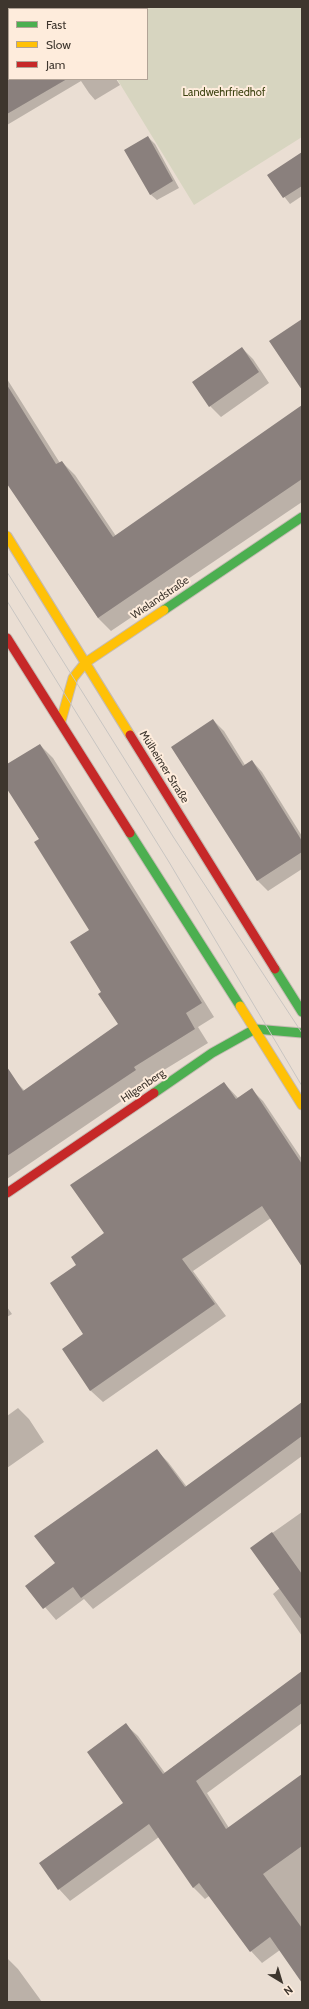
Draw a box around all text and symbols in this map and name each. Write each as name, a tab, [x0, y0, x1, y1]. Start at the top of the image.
legend	[8, 8, 148, 80]
text: Fast	[46, 17, 66, 32]
text: Slow	[46, 37, 71, 52]
text: Jam	[46, 57, 65, 72]
park label: Landwehrfriedhof	[183, 86, 265, 100]
street label: Wielandstraße	[128, 574, 192, 622]
street label: Mülheimer Straße	[136, 728, 192, 806]
street label: Hilgenberg	[118, 1066, 168, 1106]
north arrow	[261, 1961, 301, 2001]
text: N	[281, 1983, 296, 1998]

